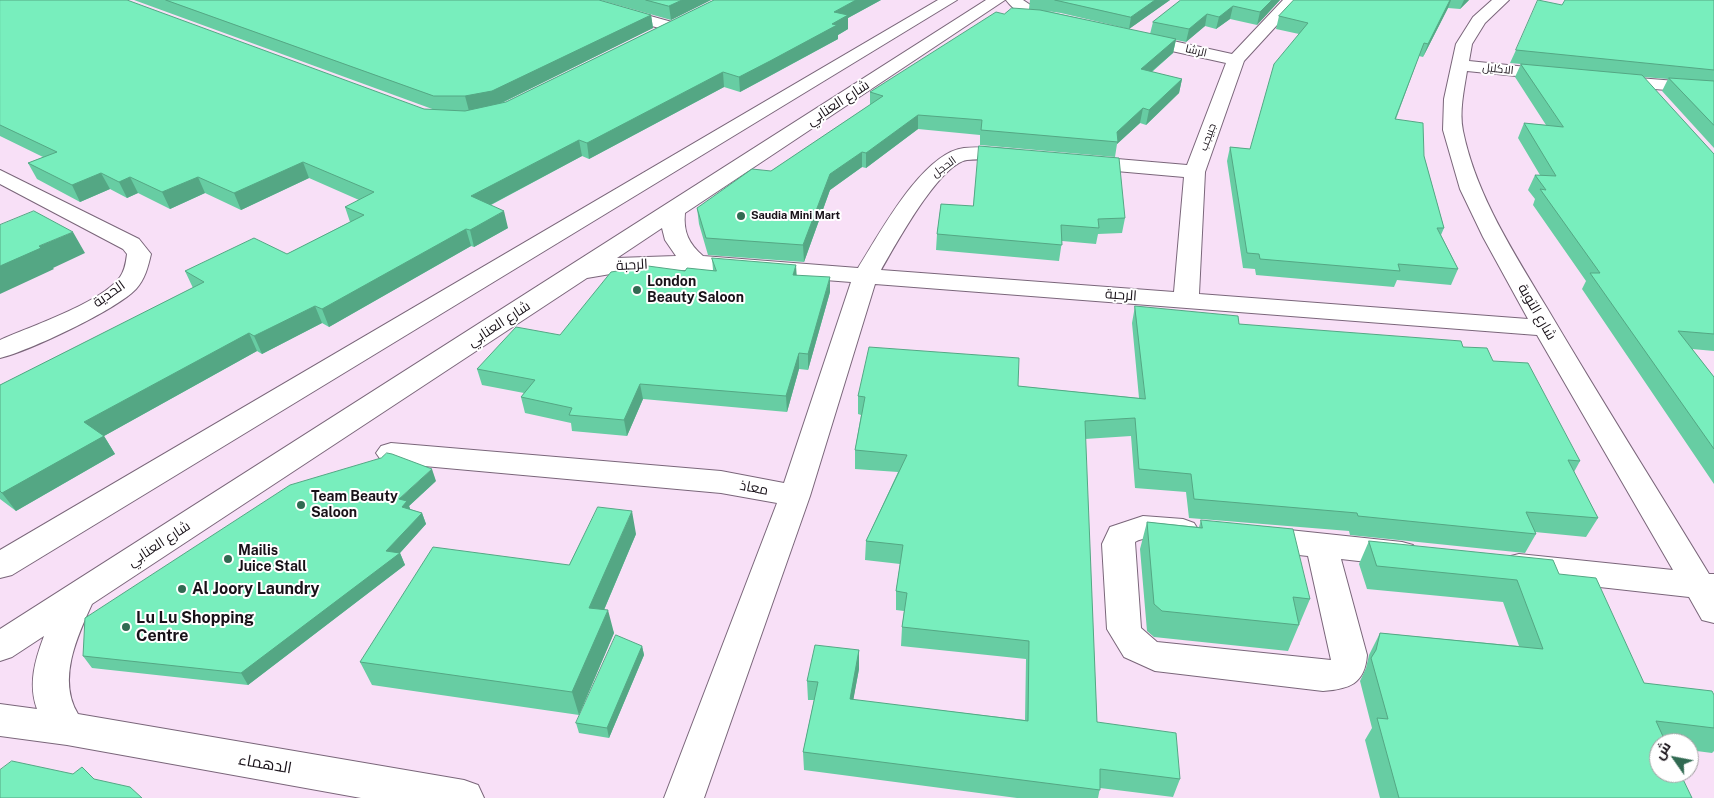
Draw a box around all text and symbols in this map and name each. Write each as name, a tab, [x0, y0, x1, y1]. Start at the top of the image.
street label: الرشا	[1184, 42, 1208, 60]
street label: الاكليل	[1482, 61, 1514, 77]
street label: شارع العنابي	[803, 77, 873, 129]
street label: جبيجب	[1197, 121, 1219, 153]
street label: الحجل	[929, 154, 959, 180]
place label: Saudia Mini Mart	[751, 209, 840, 223]
marker: Saudia Mini Mart	[735, 210, 747, 222]
street label: الرحبة	[616, 256, 648, 274]
place label: London Beauty Saloon	[647, 274, 744, 306]
street label: الحدية	[90, 277, 128, 311]
street label: شارع التوبة	[1514, 281, 1560, 343]
marker: London Beauty Saloon	[631, 284, 643, 296]
street label: الرحبة	[1105, 286, 1137, 304]
street label: شارع العنابي	[464, 298, 534, 350]
street label: معاذ	[738, 477, 770, 499]
place label: Team Beauty Saloon	[311, 489, 398, 522]
marker: Team Beauty Saloon	[295, 499, 307, 511]
street label: شارع العنابي	[124, 518, 194, 570]
place label: Mailis Juice Stall	[238, 543, 307, 576]
marker: Mailis Juice Stall	[222, 553, 234, 565]
place label: Al Joory Laundry	[192, 579, 320, 599]
marker: Al Joory Laundry	[176, 583, 188, 595]
place label: Lu Lu Shopping Centre	[136, 608, 254, 646]
marker: Lu Lu Shopping Centre	[120, 621, 132, 633]
north arrow	[1649, 733, 1699, 783]
text: ش	[1651, 738, 1674, 762]
street label: الدهماء	[237, 750, 293, 778]

